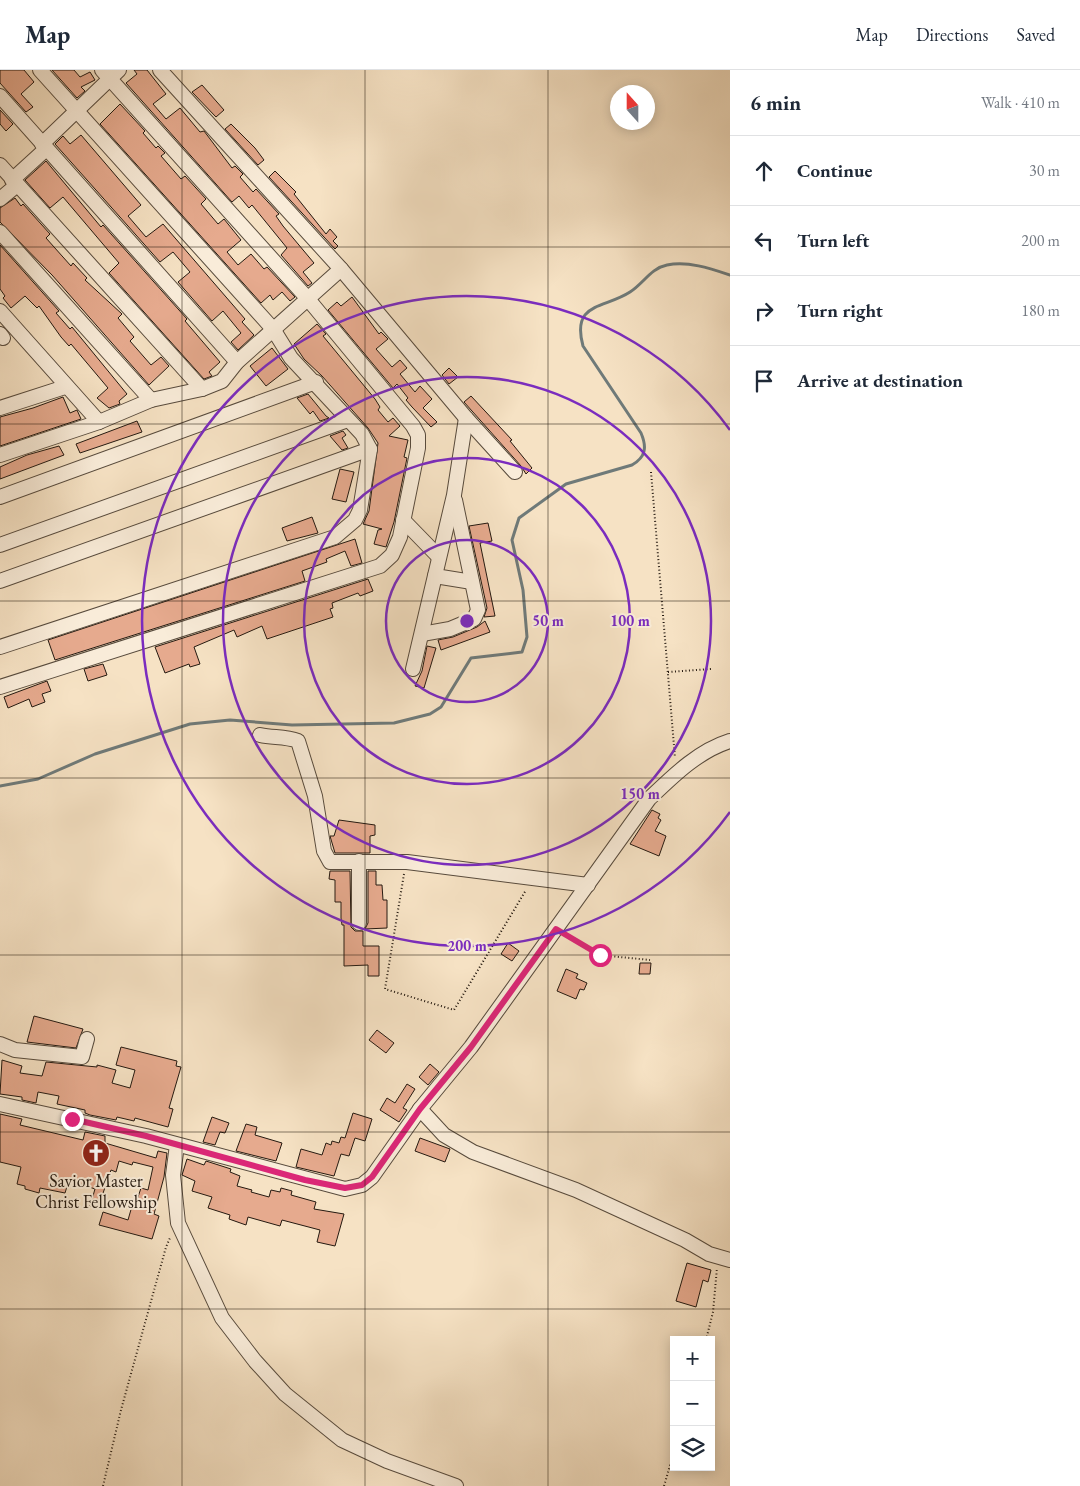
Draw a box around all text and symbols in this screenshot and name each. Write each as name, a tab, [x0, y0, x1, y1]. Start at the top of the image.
text: Map	[25, 19, 70, 50]
text: Map	[856, 23, 888, 46]
text: Directions	[916, 23, 988, 46]
text: Saved	[1016, 23, 1055, 46]
north arrow	[610, 85, 655, 130]
text: 6 min	[750, 89, 801, 116]
text: Walk · 410 m	[981, 92, 1060, 113]
icon: ahead	[750, 157, 778, 185]
text: Continue	[797, 158, 872, 183]
text: 30 m	[1029, 160, 1060, 181]
icon: left	[750, 227, 778, 255]
text: Turn left	[797, 228, 869, 253]
text: 200 m	[1021, 230, 1060, 251]
icon: right	[750, 297, 778, 325]
text: Turn right	[797, 298, 883, 323]
text: 180 m	[1021, 300, 1060, 321]
icon: arrive	[750, 367, 778, 395]
text: Arrive at destination	[797, 368, 963, 393]
text: 50 m	[532, 611, 564, 630]
text: 100 m	[610, 611, 650, 630]
centre of rings	[458, 612, 476, 630]
text: 150 m	[620, 784, 660, 803]
text: 200 m	[447, 936, 487, 955]
route start	[589, 944, 612, 967]
route end	[61, 1108, 84, 1131]
church icon: Savior Master Christ Fellowship	[81, 1138, 111, 1168]
place label: Savior Master Christ Fellowship	[35, 1169, 157, 1213]
map controls	[670, 1336, 715, 1471]
button: +	[670, 1336, 715, 1381]
button: −	[670, 1381, 715, 1426]
button: layers	[670, 1426, 715, 1471]

